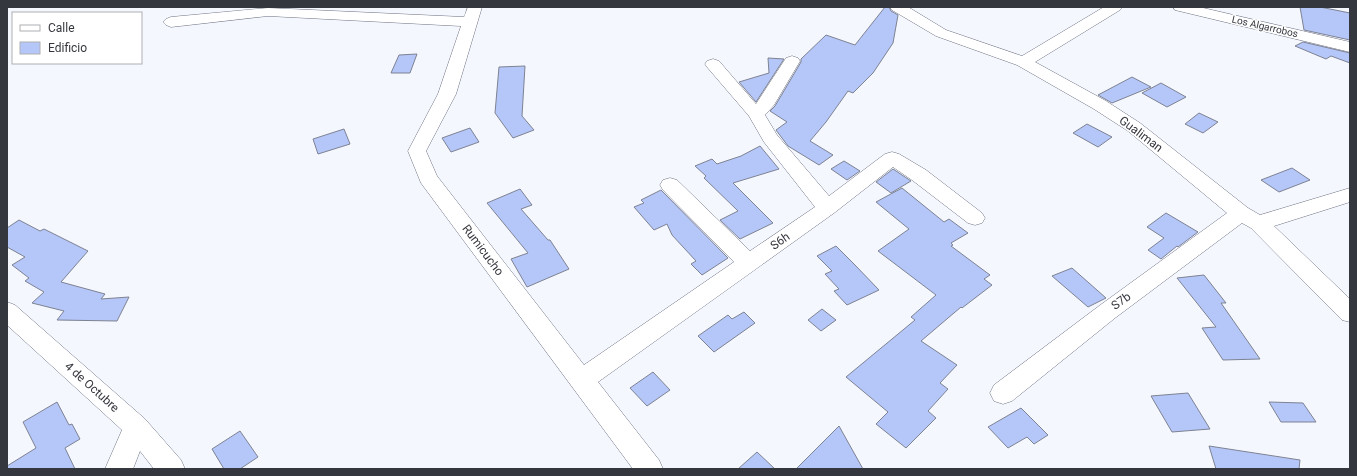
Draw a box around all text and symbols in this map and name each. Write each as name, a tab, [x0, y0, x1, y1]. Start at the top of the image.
legend	[12, 12, 142, 64]
street label: Los Algarrobos	[1231, 14, 1299, 39]
text: Calle	[48, 21, 75, 35]
text: Edificio	[48, 41, 87, 55]
street label: Gualiman	[1116, 113, 1166, 155]
street label: Rumicucho	[459, 222, 507, 278]
street label: S6h	[768, 229, 792, 253]
street label: S7b	[1109, 289, 1134, 313]
street label: 4 de Octubre	[62, 359, 122, 415]

